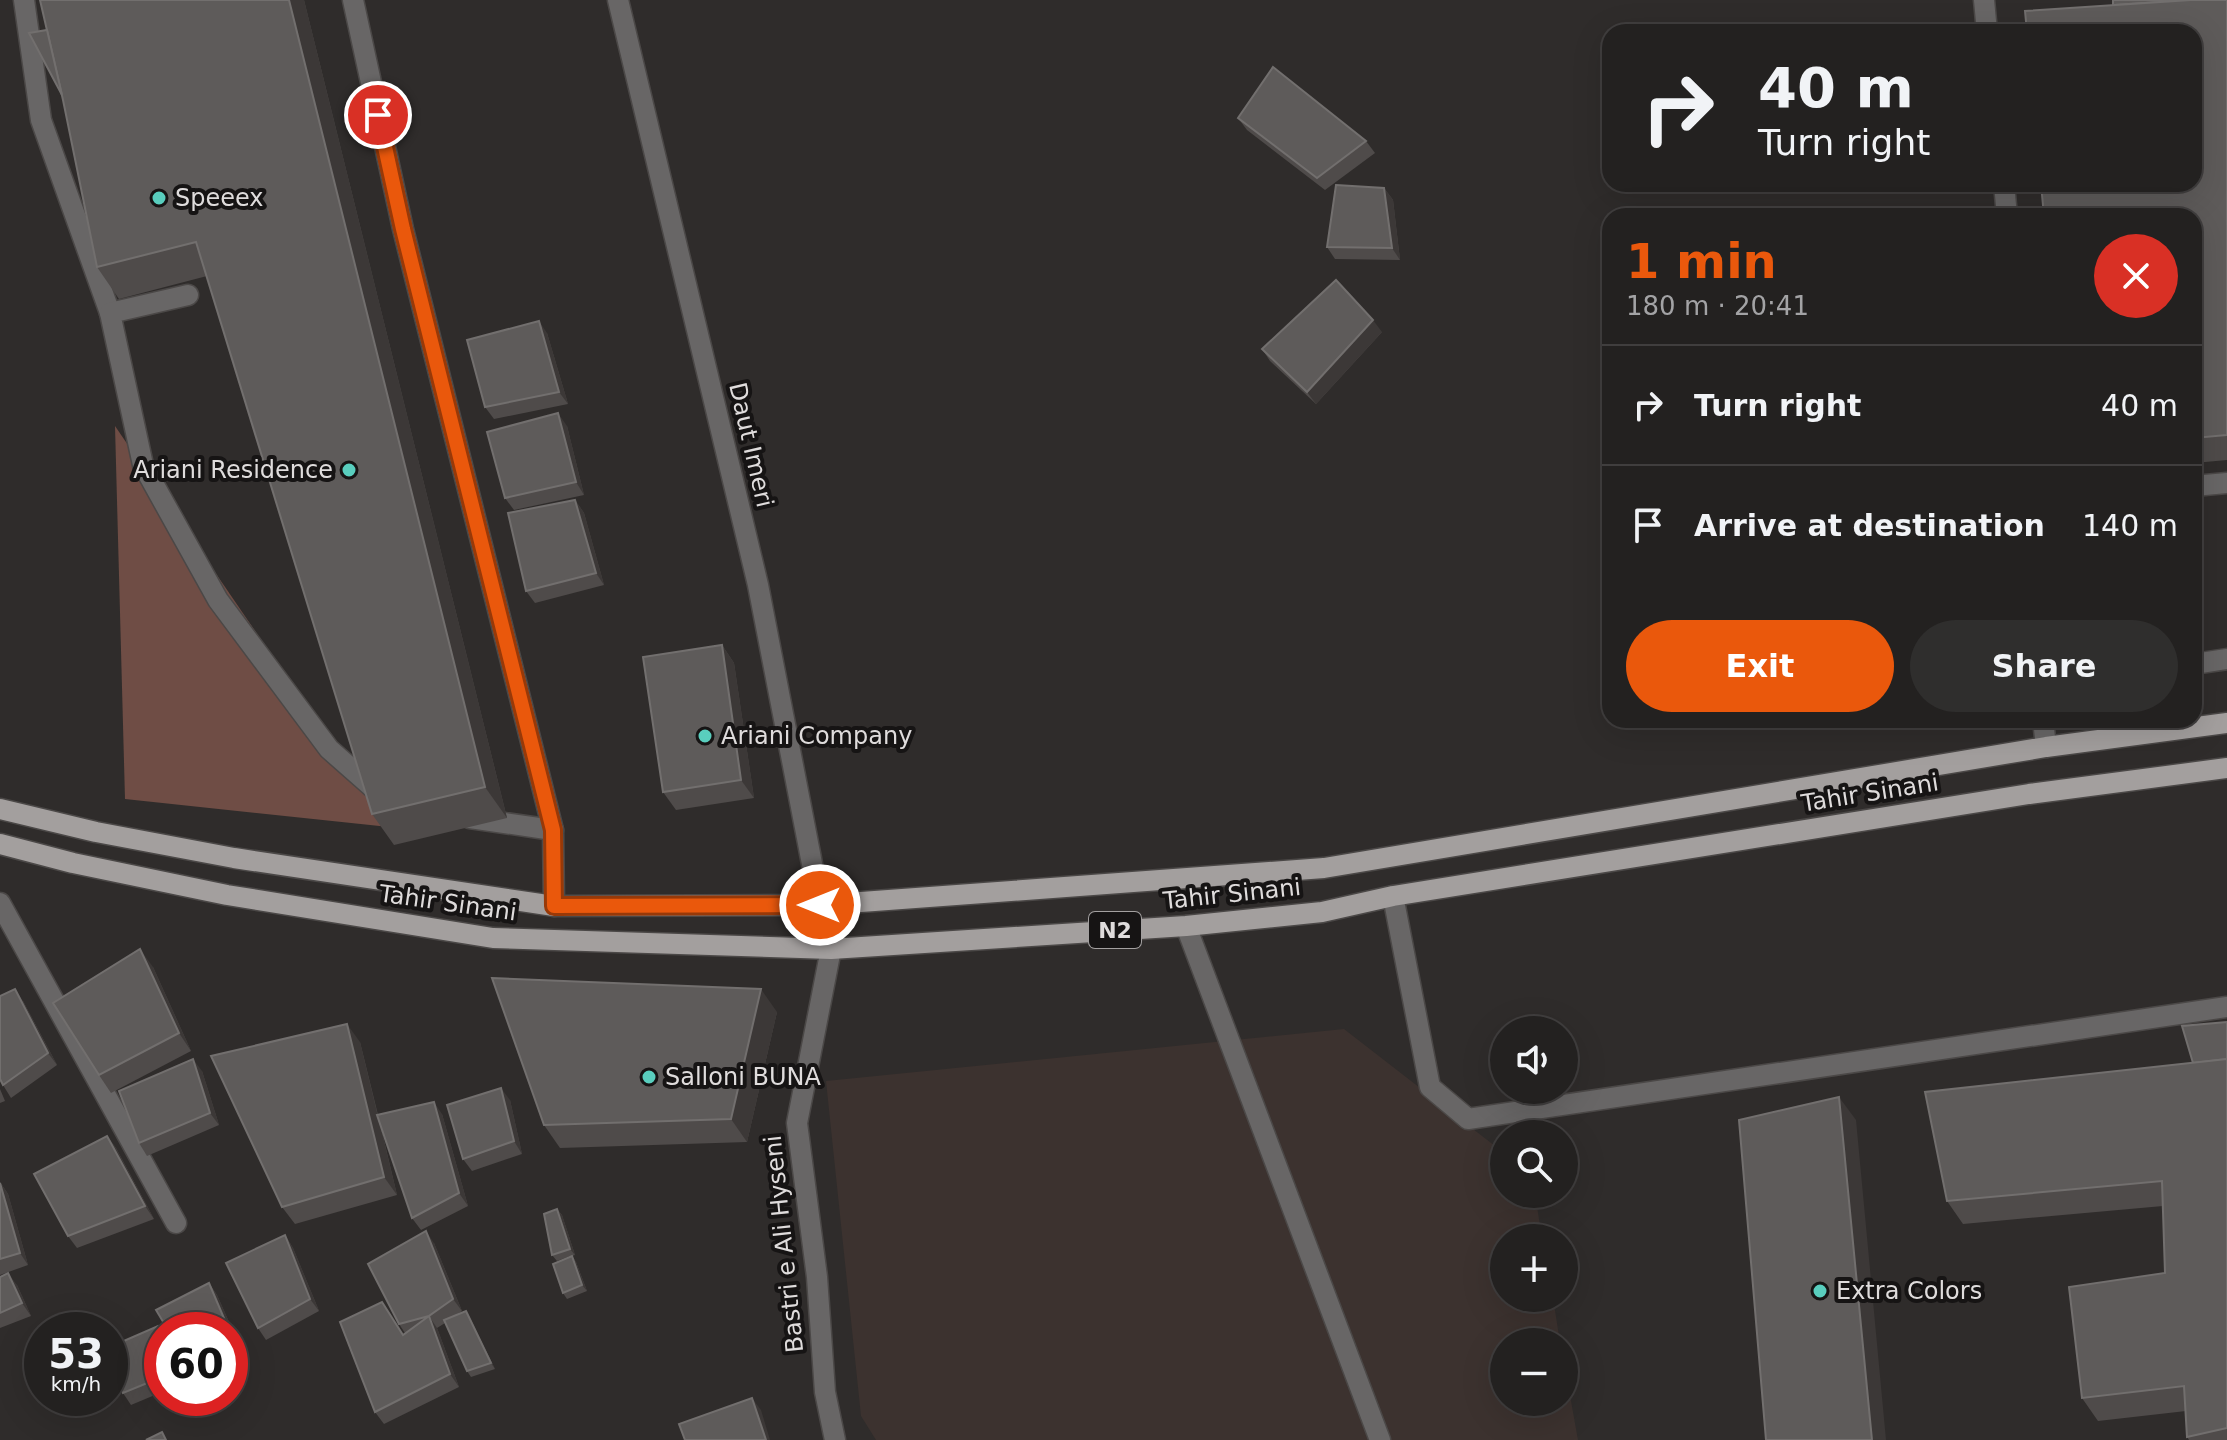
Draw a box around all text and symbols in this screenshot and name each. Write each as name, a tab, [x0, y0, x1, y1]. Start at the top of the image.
text: 40 m	[1758, 55, 1914, 120]
icon: right	[1626, 56, 1730, 160]
pin	[344, 81, 412, 149]
icon: arrive	[356, 93, 400, 137]
text: Turn right	[1758, 122, 1930, 163]
place label: Speeex	[175, 184, 264, 212]
marker: Speeex	[150, 189, 168, 207]
text: 1 min	[1626, 233, 1777, 289]
button: close	[2094, 234, 2178, 318]
text: 180 m · 20:41	[1626, 291, 1809, 321]
street label: Daut Imeri	[723, 380, 779, 510]
icon: right	[1626, 383, 1670, 427]
text: Turn right	[1694, 388, 1861, 423]
text: 40 m	[2101, 388, 2178, 423]
place label: Ariani Residence	[133, 456, 333, 484]
marker: Ariani Residence	[340, 461, 358, 479]
icon: arrive	[1626, 503, 1670, 547]
text: Arrive at destination	[1694, 508, 2045, 543]
text: 140 m	[2082, 508, 2178, 543]
button: Exit	[1626, 620, 1894, 712]
button: Share	[1910, 620, 2178, 712]
place label: Ariani Company	[721, 722, 912, 750]
marker: Ariani Company	[696, 727, 714, 745]
street label: Tahir Sinani	[1798, 768, 1941, 818]
position arrow	[778, 863, 862, 947]
street label: Tahir Sinani	[1161, 873, 1302, 915]
street label: Tahir Sinani	[377, 879, 519, 926]
road number: N2	[1089, 912, 1141, 948]
map controls	[1490, 1016, 1578, 1416]
button: sound	[1490, 1016, 1578, 1104]
place label: Salloni BUNA	[665, 1063, 821, 1091]
marker: Salloni BUNA	[640, 1068, 658, 1086]
button: search	[1490, 1120, 1578, 1208]
street label: Bastri e Ali Hyseni	[759, 1134, 809, 1354]
button: +	[1490, 1224, 1578, 1312]
place label: Extra Colors	[1836, 1277, 1982, 1305]
marker: Extra Colors	[1811, 1282, 1829, 1300]
speed limit sign: 60	[144, 1312, 248, 1416]
button: −	[1490, 1328, 1578, 1416]
text: 53	[48, 1331, 104, 1377]
text: km/h	[51, 1372, 101, 1396]

